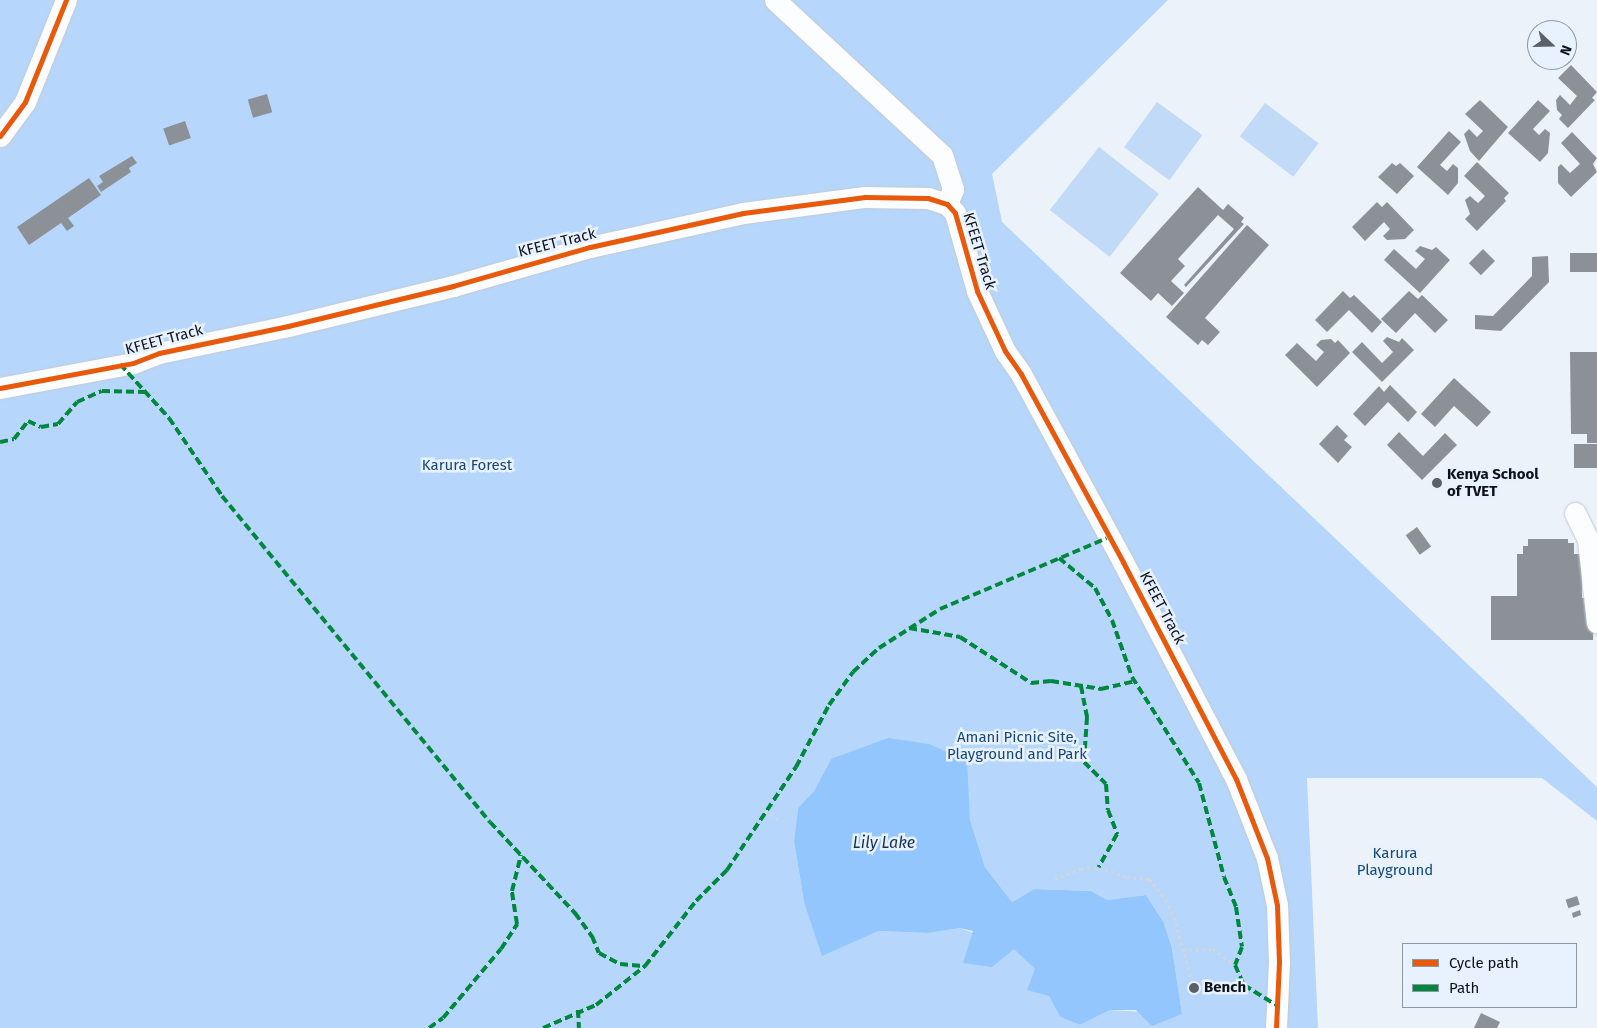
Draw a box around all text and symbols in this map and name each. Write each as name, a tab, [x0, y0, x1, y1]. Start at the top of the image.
north arrow	[1527, 20, 1577, 70]
text: N	[1556, 43, 1575, 58]
street label: KFEET Track	[959, 210, 999, 292]
street label: KFEET Track	[516, 225, 598, 261]
street label: KFEET Track	[123, 321, 205, 359]
park label: Karura Forest	[422, 457, 512, 475]
place label: Kenya School of TVET	[1447, 465, 1539, 500]
marker: Kenya School of TVET	[1431, 477, 1443, 489]
street label: KFEET Track	[1135, 569, 1189, 647]
park label: Amani Picnic Site, Playground and Park	[947, 728, 1087, 763]
water label: Lily Lake	[853, 833, 915, 853]
park label: Karura Playground	[1357, 844, 1433, 879]
legend	[1402, 943, 1577, 1008]
text: Cycle path	[1449, 954, 1519, 972]
place label: Bench	[1204, 979, 1246, 997]
text: Path	[1449, 979, 1479, 997]
marker: Bench	[1188, 982, 1200, 994]

